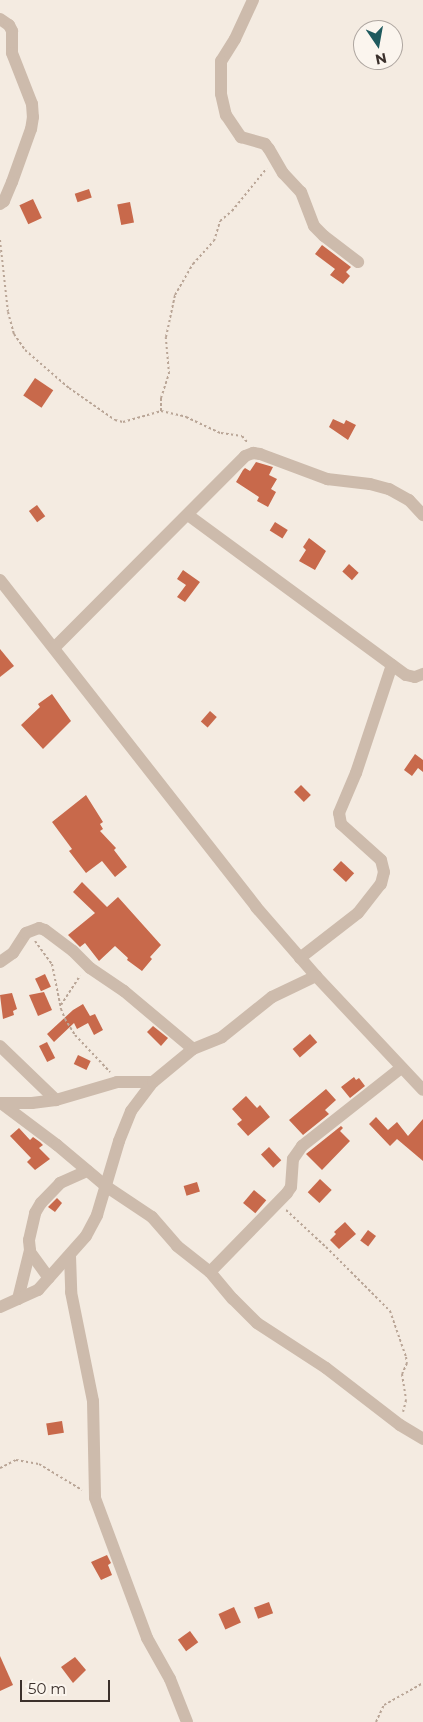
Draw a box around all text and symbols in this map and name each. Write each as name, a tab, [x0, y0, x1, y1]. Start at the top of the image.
north arrow	[353, 20, 403, 70]
text: N	[374, 49, 388, 69]
scale bar	[22, 1670, 112, 1702]
text: 50 m	[28, 1679, 66, 1698]

